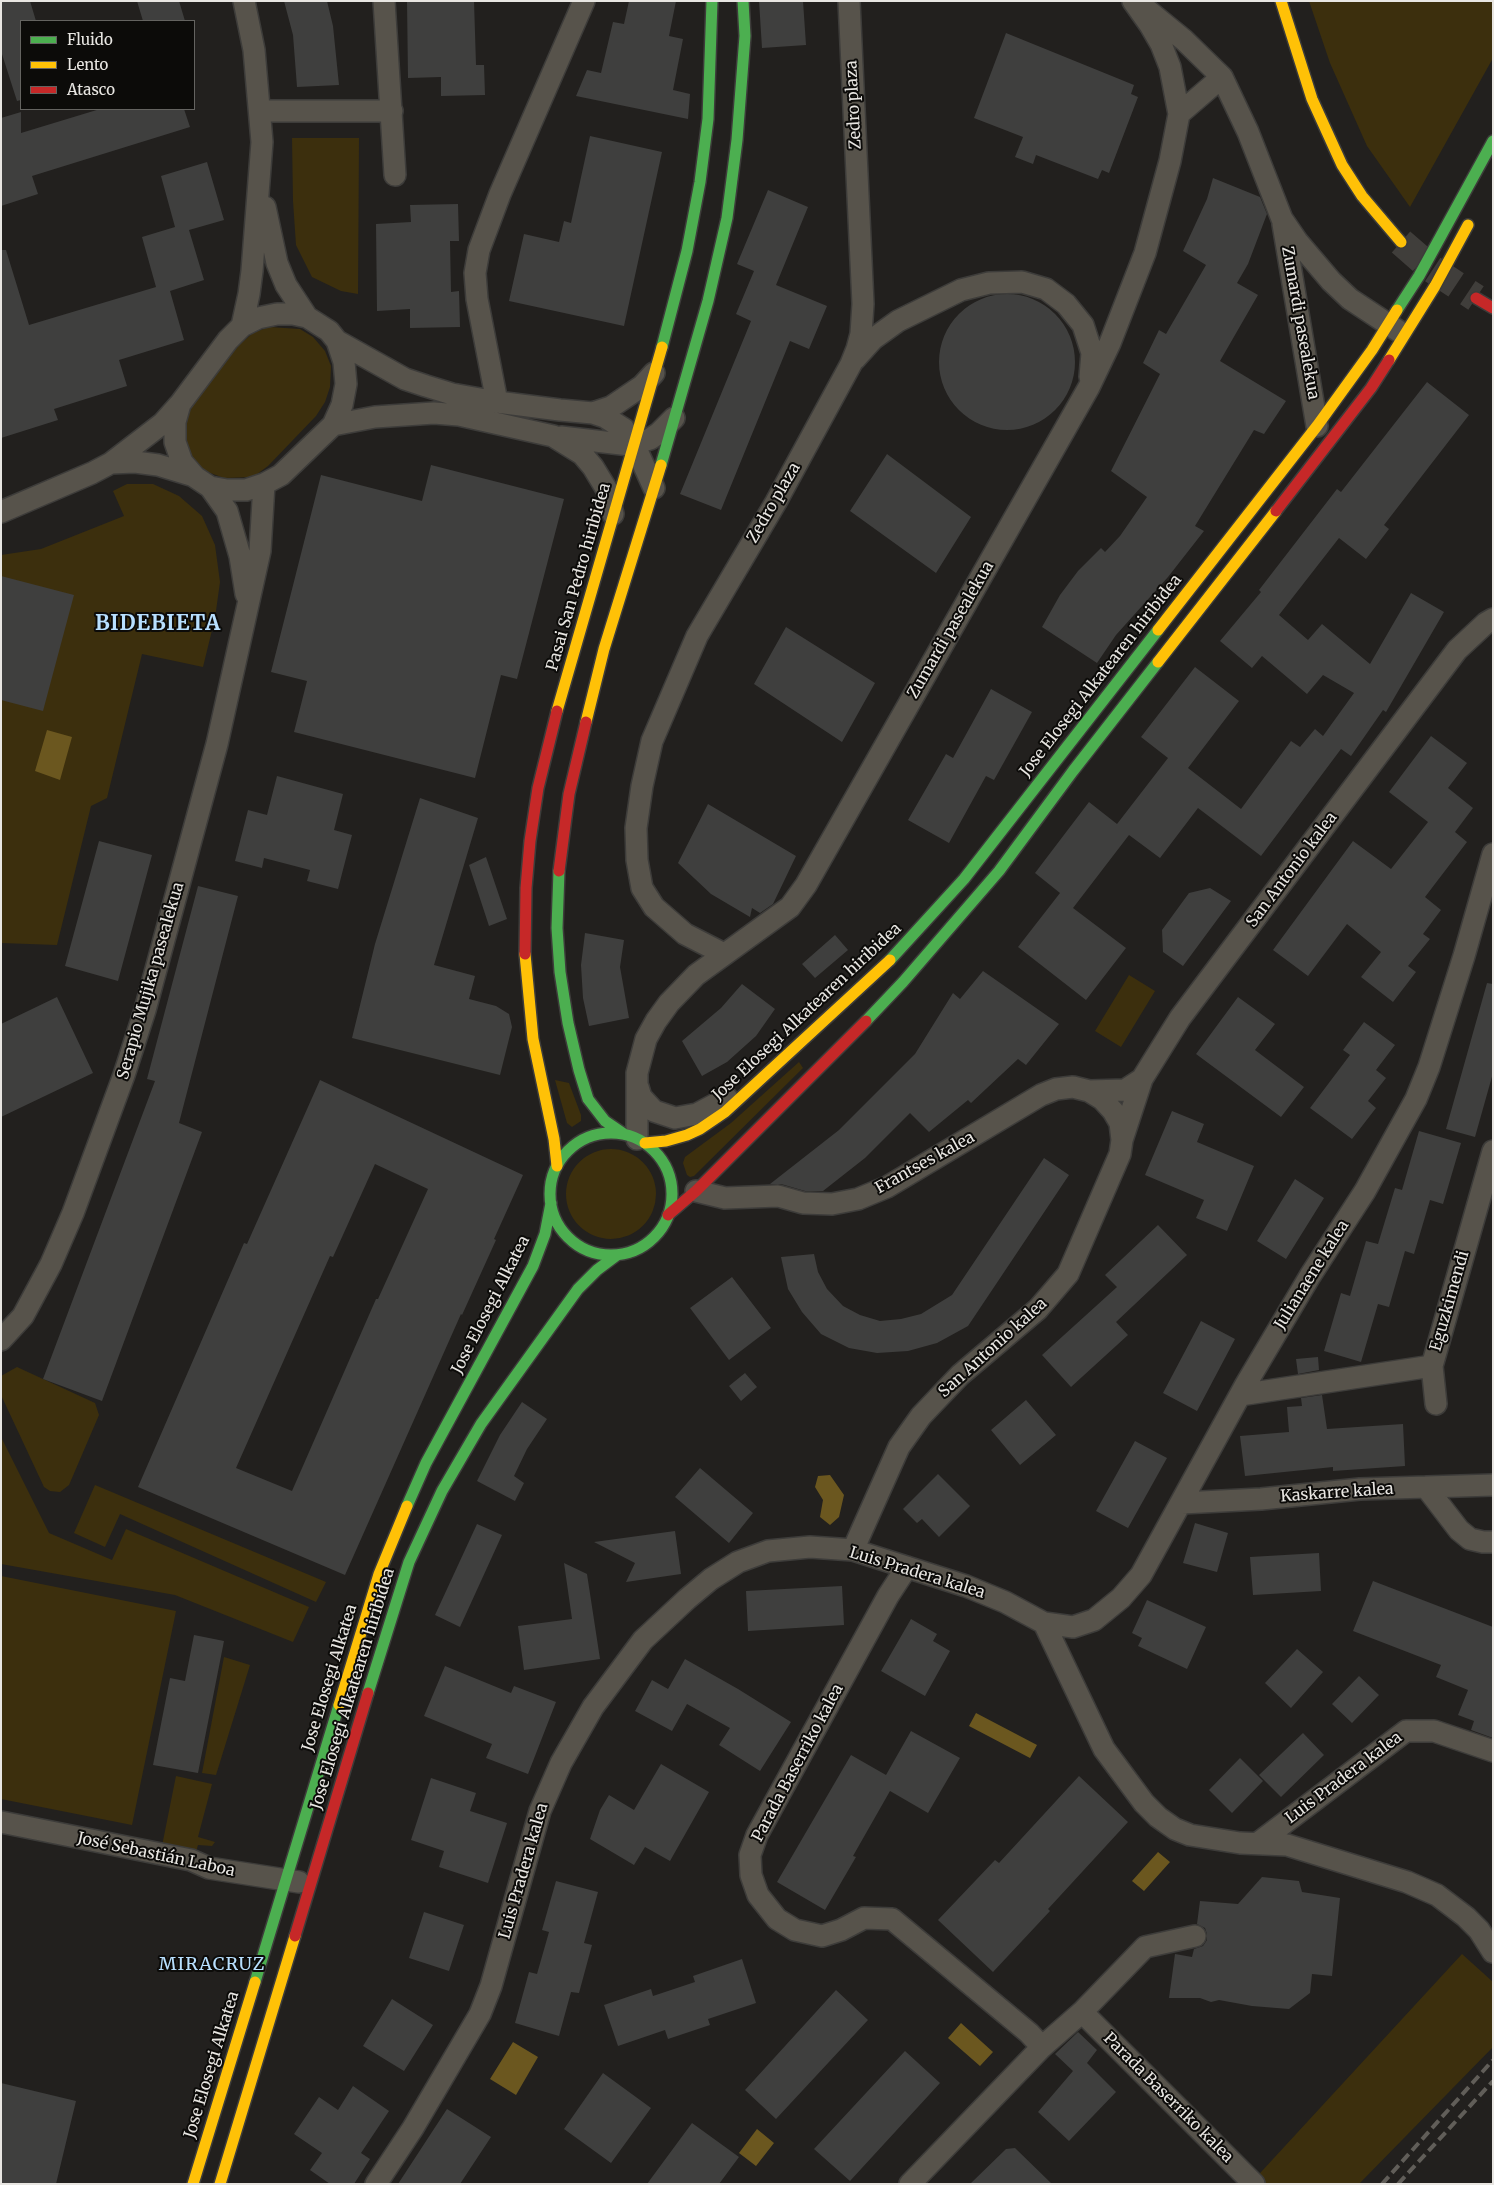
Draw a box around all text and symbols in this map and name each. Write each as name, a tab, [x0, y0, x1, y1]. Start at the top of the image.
legend	[20, 20, 195, 110]
text: Fluido	[67, 30, 113, 49]
text: Lento	[67, 55, 108, 74]
street label: Zedro plaza	[842, 60, 866, 150]
text: Atasco	[67, 80, 115, 99]
street label: Zumardi pasealekua	[1277, 245, 1323, 401]
street label: Zedro plaza	[743, 460, 805, 546]
street label: Pasai San Pedro hiribidea	[543, 481, 615, 673]
street label: Zumardi pasealekua	[904, 558, 998, 702]
street label: Jose Elosegi Alkatearen hiribidea	[1016, 571, 1186, 781]
district label: BIDEBIETA	[94, 611, 222, 637]
street label: San Antonio kalea	[1242, 809, 1342, 931]
street label: Serapio Mujika pasealekua	[114, 880, 188, 1082]
street label: Jose Elosegi Alkatearen hiribidea	[709, 919, 905, 1105]
street label: Frantses kalea	[872, 1128, 978, 1198]
street label: Julianaene kalea	[1271, 1217, 1353, 1333]
street label: Jose Elosegi Alkatea	[448, 1233, 534, 1377]
street label: Eguzkimendi	[1427, 1249, 1473, 1353]
street label: San Antonio kalea	[935, 1294, 1051, 1402]
street label: Kaskarre kalea	[1280, 1479, 1394, 1507]
street label: Luis Pradera kalea	[847, 1543, 987, 1603]
street label: Jose Elosegi Alkatearen hiribidea	[307, 1566, 399, 1812]
street label: Jose Elosegi Alkatea	[299, 1602, 361, 1754]
street label: Parada Baserriko kalea	[748, 1681, 848, 1845]
street label: Luis Pradera kalea	[1282, 1728, 1406, 1828]
street label: Luis Pradera kalea	[495, 1801, 553, 1941]
street label: José Sebastián Laboa	[75, 1829, 237, 1881]
district label: MIRACRUZ	[158, 1954, 266, 1976]
street label: Jose Elosegi Alkatea	[181, 1989, 243, 2141]
street label: Parada Baserriko kalea	[1099, 2029, 1237, 2167]

